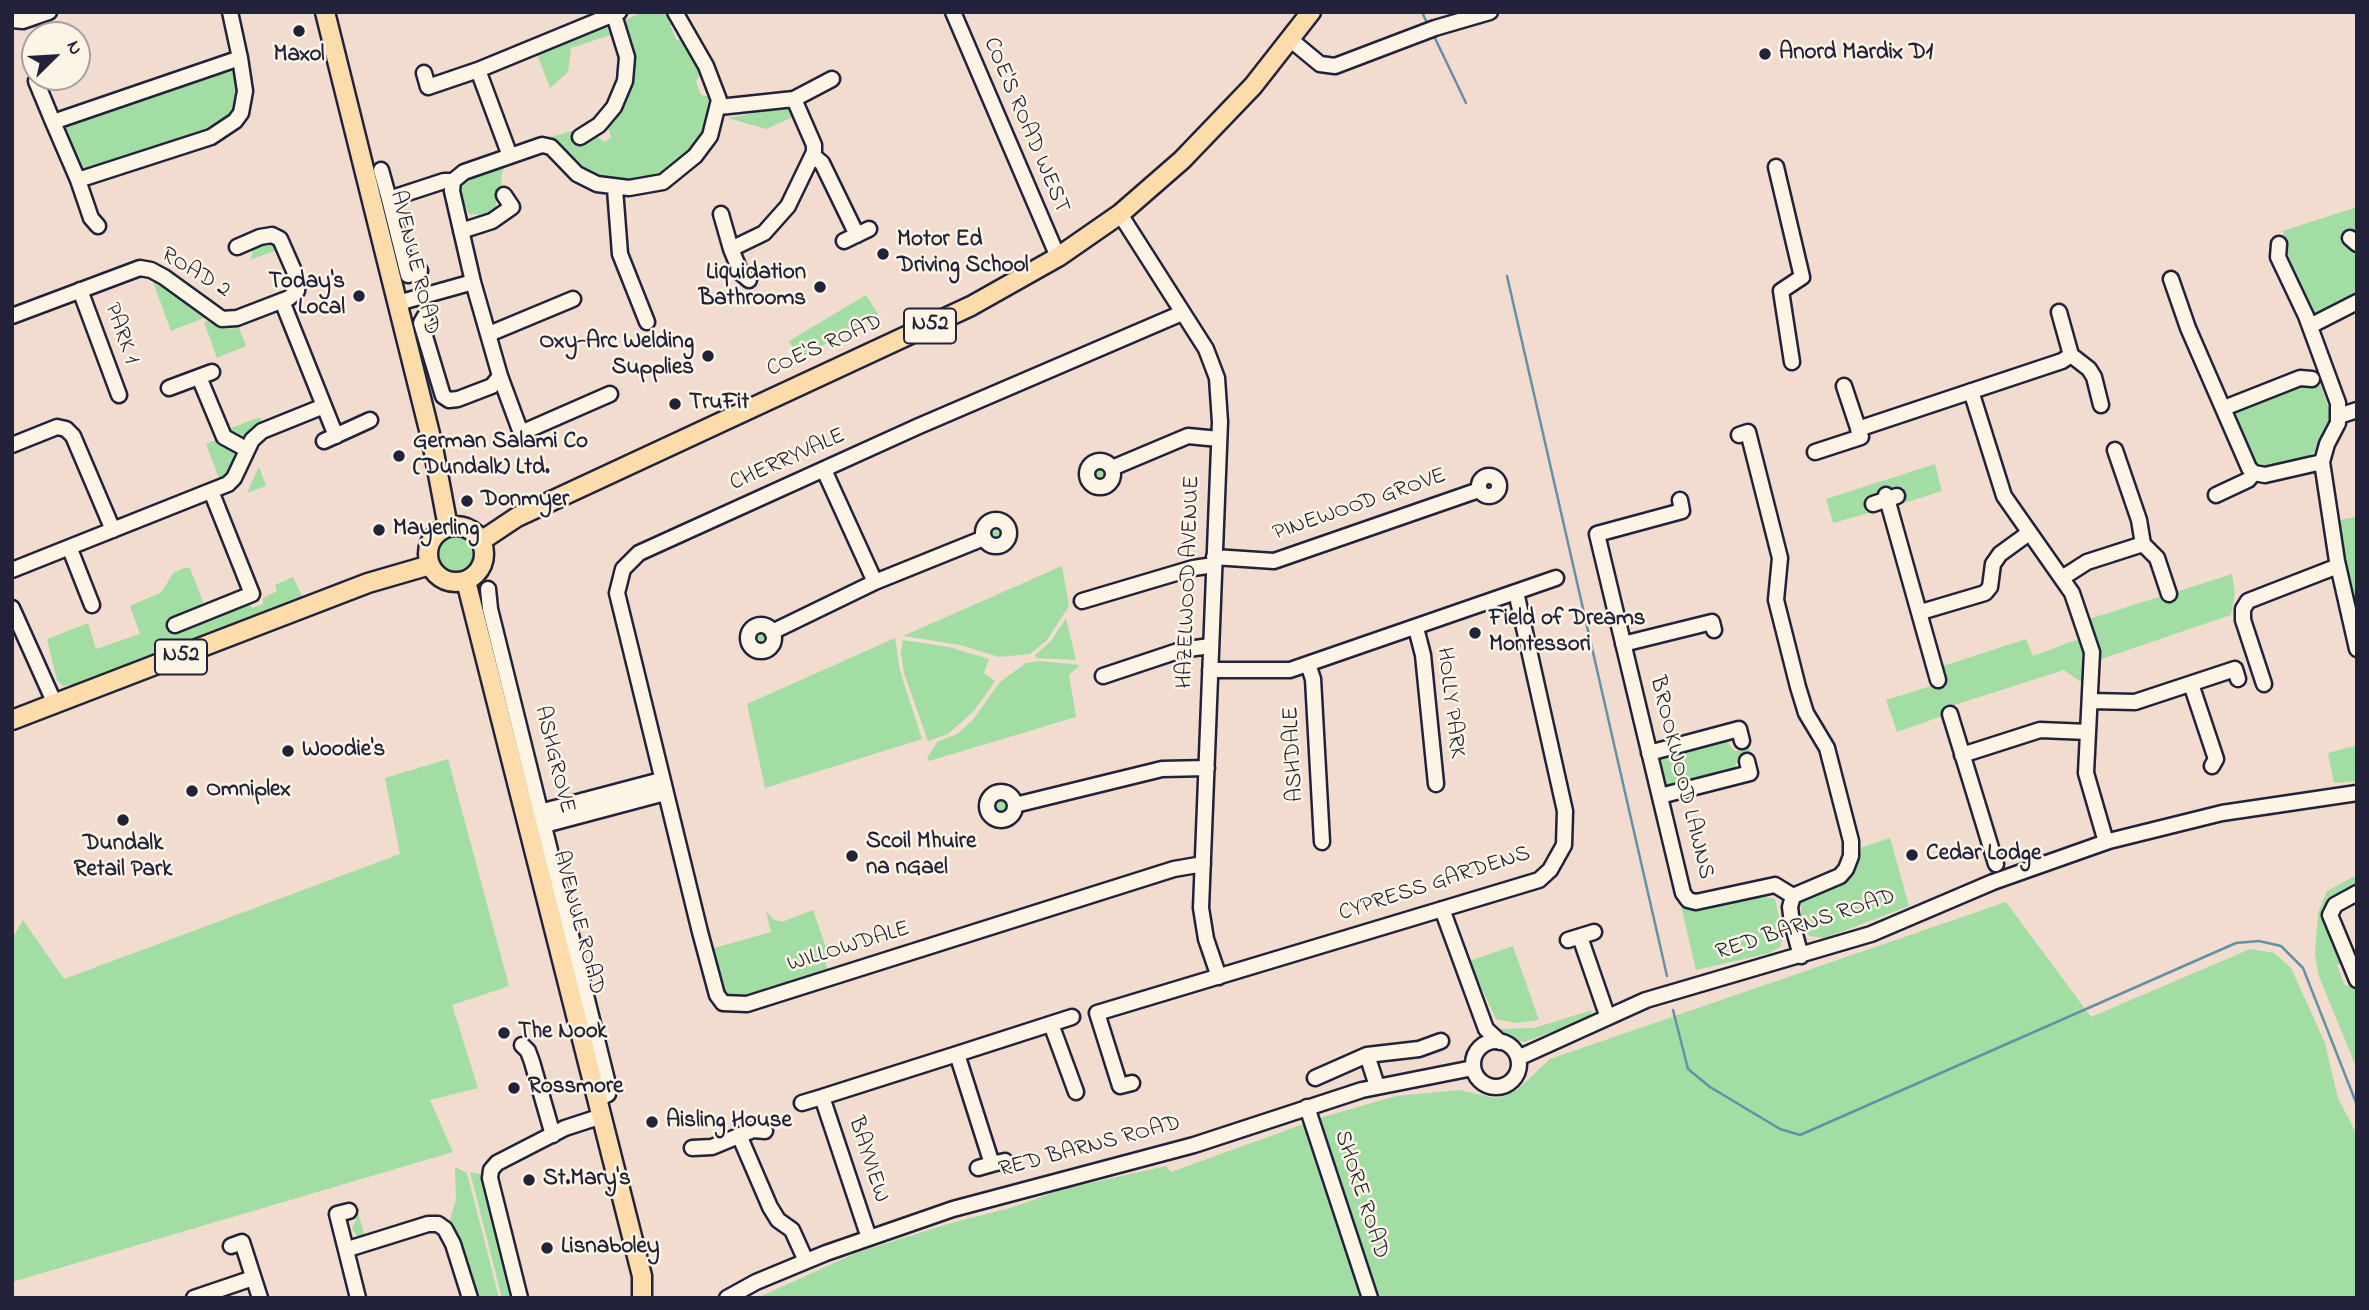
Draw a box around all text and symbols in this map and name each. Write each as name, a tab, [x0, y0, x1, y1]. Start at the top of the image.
north arrow	[21, 21, 91, 91]
marker: Maxol	[291, 23, 307, 39]
street label: COE'S ROAD WEST	[975, 34, 1075, 218]
text: N	[59, 37, 89, 59]
place label: Anord Mardix D1	[1779, 40, 1933, 68]
place label: Maxol	[273, 42, 325, 70]
marker: Anord Mardix D1	[1757, 46, 1773, 62]
street label: AVENUE ROAD	[382, 188, 444, 338]
place label: Motor Ed Driving School	[897, 227, 1029, 281]
street label: ROAD 2	[155, 243, 235, 305]
marker: Motor Ed Driving School	[875, 246, 891, 262]
place label: Liquidation Bathrooms	[699, 260, 806, 314]
place label: Today's Local	[269, 269, 345, 323]
marker: Liquidation Bathrooms	[812, 279, 828, 295]
marker: Today's Local	[351, 288, 367, 304]
street label: PARK 1	[96, 300, 144, 368]
road number: N52	[904, 308, 956, 344]
street label: COE'S ROAD	[763, 309, 887, 385]
place label: Oxy-Arc Welding Supplies	[539, 329, 694, 383]
marker: Oxy-Arc Welding Supplies	[700, 348, 716, 364]
place label: TruFit	[689, 390, 749, 418]
marker: TruFit	[667, 396, 683, 412]
street label: CHERRYVALE	[726, 423, 850, 499]
place label: German Salami Co (Dundalk) Ltd.	[413, 429, 588, 483]
marker: German Salami Co (Dundalk) Ltd.	[391, 448, 407, 464]
street label: PINEWOOD GROVE	[1270, 463, 1450, 549]
street label: HAZELWOOD AVENUE	[1172, 475, 1208, 689]
place label: Donmyer	[481, 487, 569, 515]
marker: Donmyer	[459, 493, 475, 509]
place label: Mayerling	[393, 516, 479, 544]
marker: Mayerling	[371, 522, 387, 538]
place label: Field of Dreams Montessori	[1489, 606, 1646, 660]
marker: Field of Dreams Montessori	[1467, 625, 1483, 641]
road number: N52	[155, 640, 207, 674]
street label: HOLLY PARK	[1428, 646, 1470, 760]
street label: BROOKWOOD LAWNS	[1641, 674, 1719, 882]
street label: ASHGROVE	[526, 704, 580, 816]
street label: ASHDALE	[1279, 705, 1311, 803]
place label: Woodie's	[302, 737, 385, 765]
marker: Woodie's	[280, 743, 296, 759]
place label: Omniplex	[206, 777, 291, 805]
marker: Omniplex	[184, 783, 200, 799]
marker: Dundalk Retail Park	[115, 812, 131, 828]
place label: Scoil Mhuire na nGael	[866, 829, 976, 883]
place label: Dundalk Retail Park	[74, 831, 172, 885]
street label: CYPRESS GARDENS	[1336, 841, 1534, 929]
place label: Cedar Lodge	[1926, 841, 2041, 869]
marker: Cedar Lodge	[1904, 847, 1920, 863]
street label: AVENUE ROAD	[545, 848, 609, 998]
marker: Scoil Mhuire na nGael	[844, 848, 860, 864]
street label: RED BARNS ROAD	[1713, 884, 1899, 968]
street label: WILLOWDALE	[784, 916, 914, 980]
place label: The Nook	[518, 1019, 607, 1047]
marker: The Nook	[496, 1025, 512, 1041]
place label: Rossmore	[528, 1074, 623, 1102]
marker: Rossmore	[506, 1080, 522, 1096]
place label: Aisling House	[666, 1108, 792, 1136]
street label: RED BARNS ROAD	[996, 1110, 1184, 1186]
marker: Aisling House	[644, 1114, 660, 1130]
street label: BAYVIEW	[840, 1114, 894, 1206]
street label: SHORE ROAD	[1326, 1127, 1394, 1263]
place label: St.Mary's	[543, 1166, 631, 1194]
marker: St.Mary's	[521, 1172, 537, 1188]
place label: Lisnaboley	[561, 1234, 659, 1262]
marker: Lisnaboley	[539, 1240, 555, 1256]

